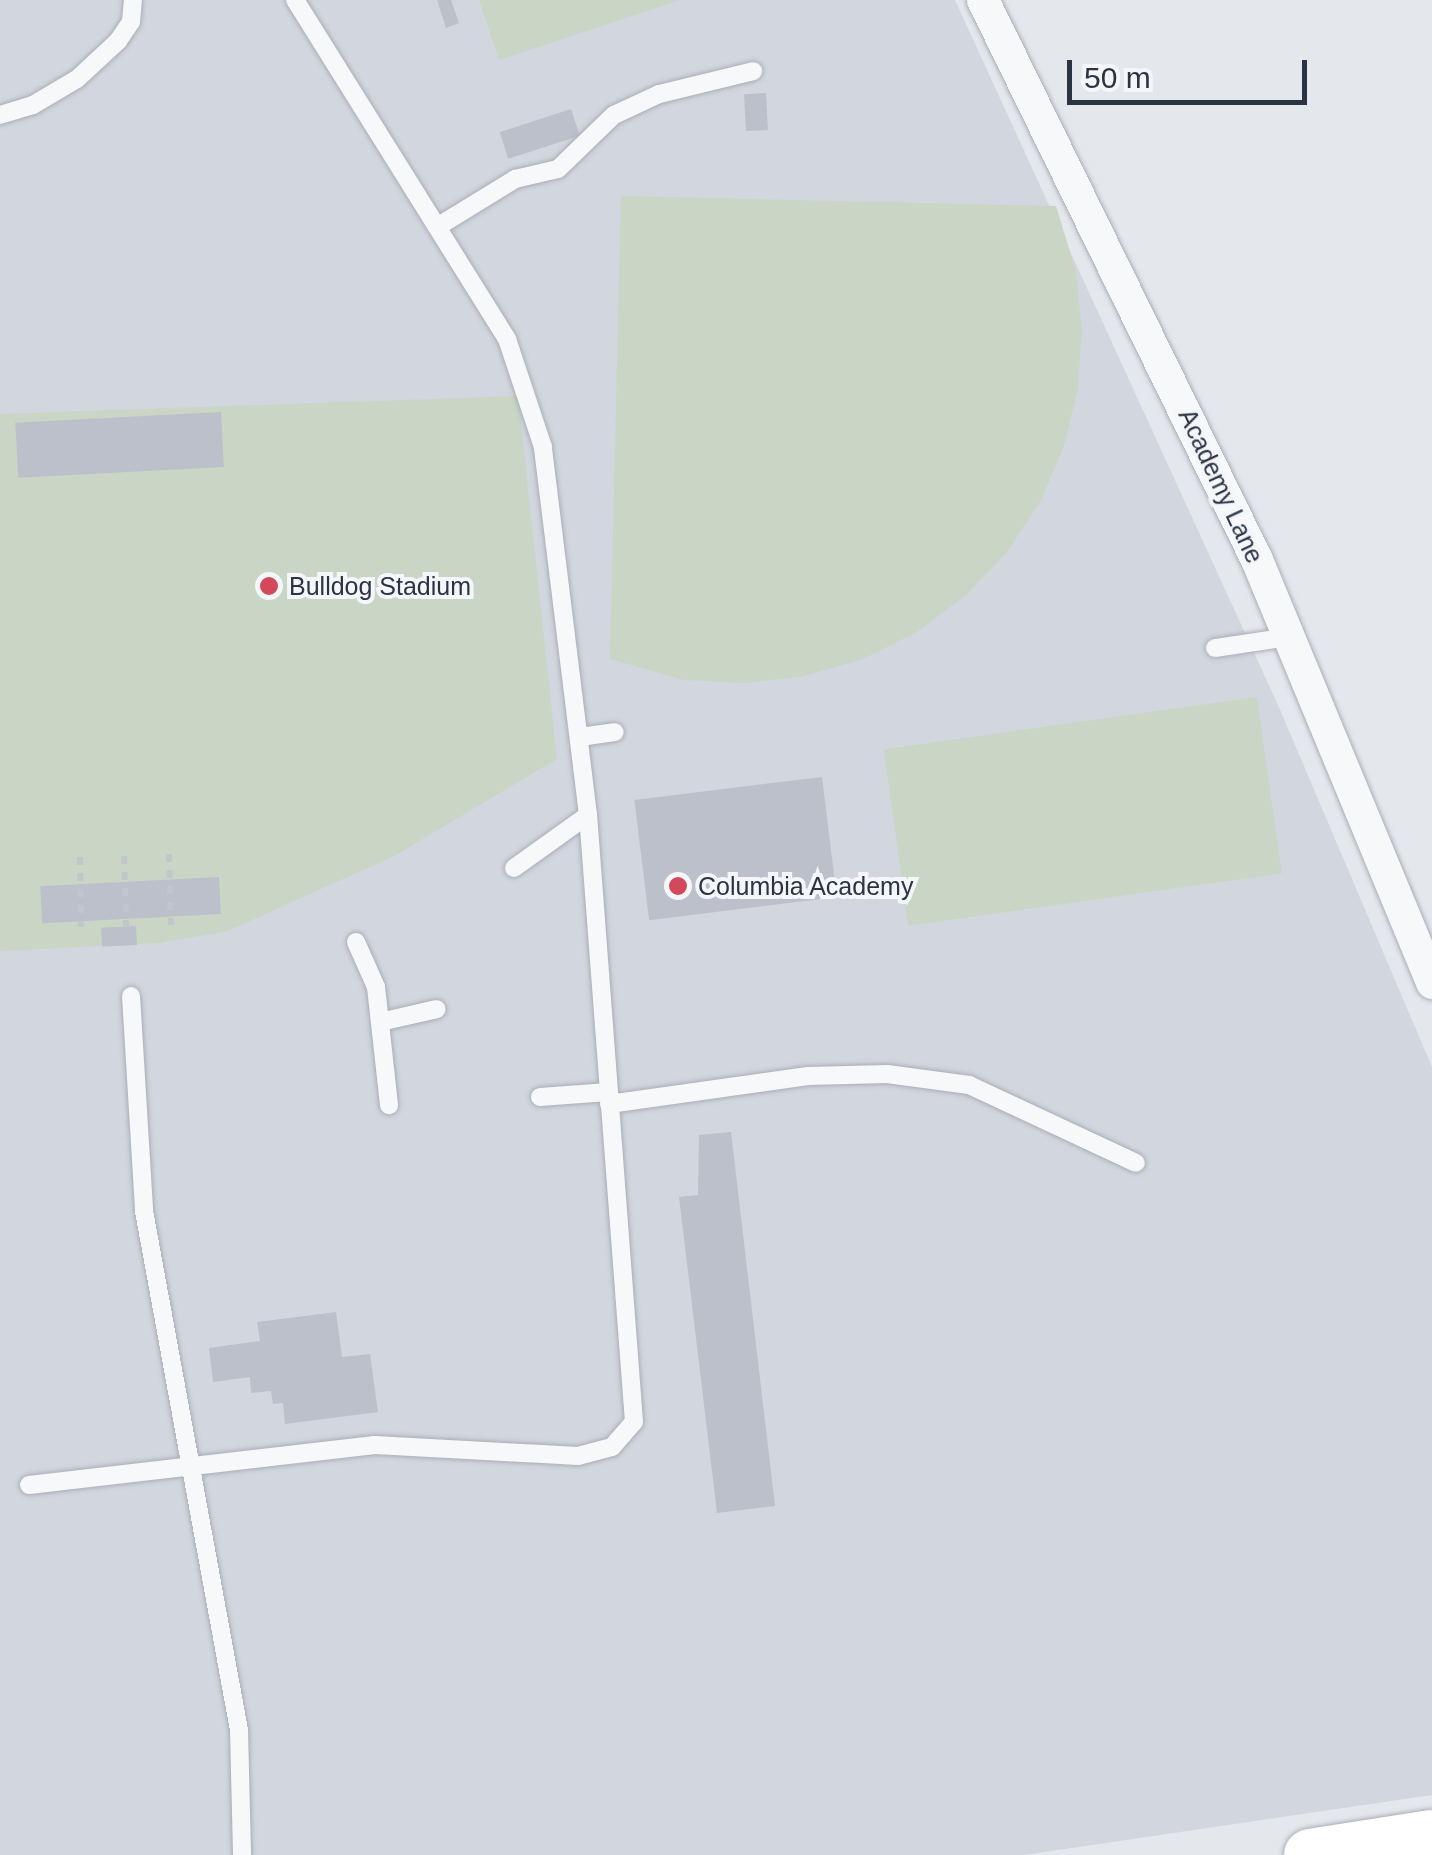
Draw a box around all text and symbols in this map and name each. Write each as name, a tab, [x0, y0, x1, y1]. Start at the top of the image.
scale bar	[1072, 40, 1312, 102]
text: 50 m	[1084, 61, 1151, 94]
street label: Academy Lane	[1172, 404, 1270, 568]
place label: Bulldog Stadium	[289, 571, 471, 601]
marker: Bulldog Stadium	[258, 575, 280, 597]
place label: Columbia Academy	[698, 871, 915, 901]
marker: Columbia Academy	[667, 875, 689, 897]

